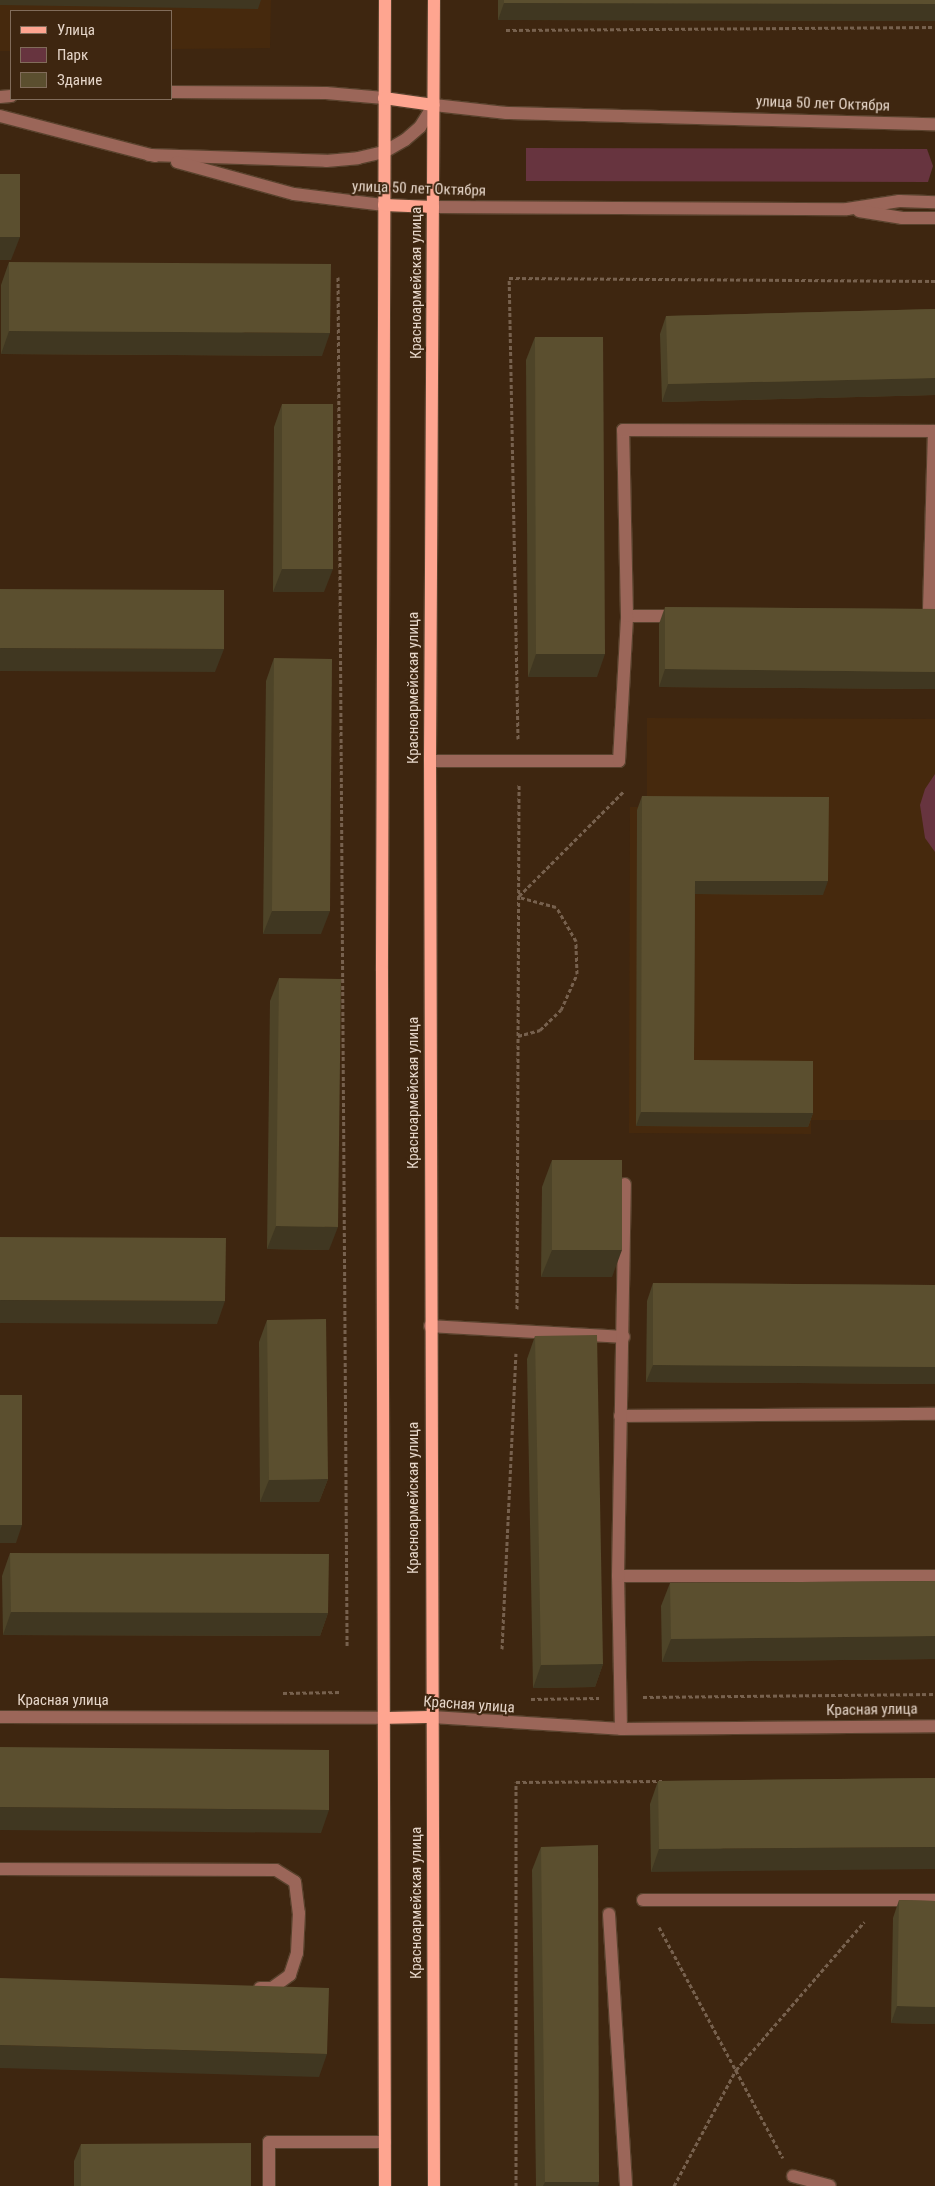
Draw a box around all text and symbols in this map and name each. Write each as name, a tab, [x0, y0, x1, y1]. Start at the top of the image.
legend	[10, 10, 172, 100]
text: Улица	[57, 21, 95, 39]
text: Парк	[57, 46, 88, 64]
text: Здание	[57, 71, 102, 89]
street label: улица 50 лет Октября	[756, 93, 890, 115]
street label: улица 50 лет Октября	[352, 178, 486, 200]
street label: Красноармейская улица	[408, 207, 426, 359]
street label: Красноармейская улица	[405, 612, 423, 764]
street label: Красноармейская улица	[405, 1017, 423, 1169]
street label: Красноармейская улица	[405, 1422, 423, 1574]
street label: Красная улица	[17, 1692, 109, 1710]
street label: Красная улица	[423, 1693, 515, 1717]
street label: Красная улица	[826, 1700, 918, 1720]
street label: Красноармейская улица	[408, 1827, 426, 1979]

